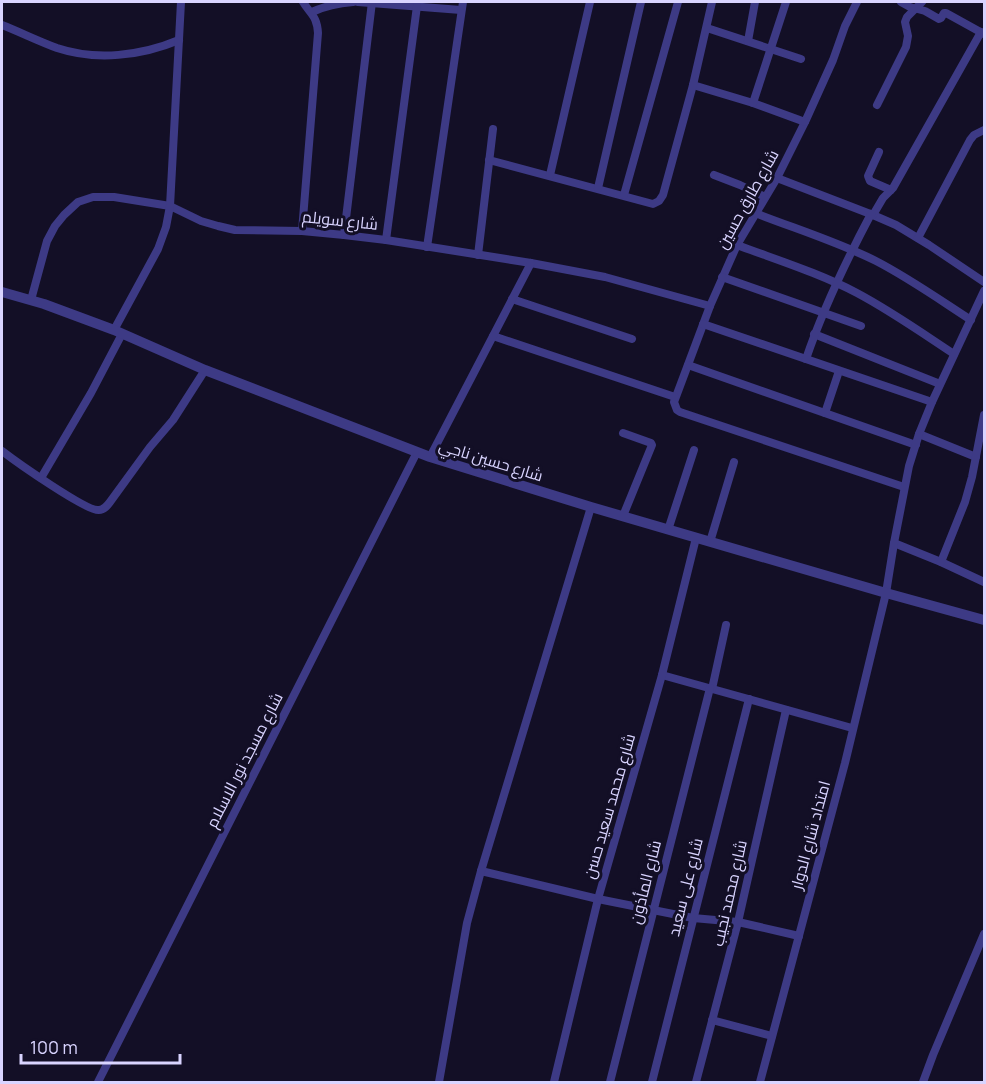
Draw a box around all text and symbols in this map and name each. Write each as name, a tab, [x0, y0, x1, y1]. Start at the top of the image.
street label: شارع طارق حسين	[711, 145, 784, 253]
street label: شارع سويلم	[301, 205, 379, 236]
street label: شارع حسين ناجي	[435, 434, 546, 489]
street label: شارع مسجد نور الاسلام	[200, 689, 289, 832]
street label: شارع محمد سعيد حسن	[578, 731, 641, 881]
street label: امتداد شارع الدوار	[785, 778, 836, 893]
street label: شارع على سعيد	[662, 836, 709, 939]
street label: شارع المأذون	[624, 838, 667, 926]
street label: شارع محمد نجيب	[706, 838, 753, 948]
scale bar	[21, 1027, 180, 1065]
text: 100 m	[30, 1035, 78, 1059]

